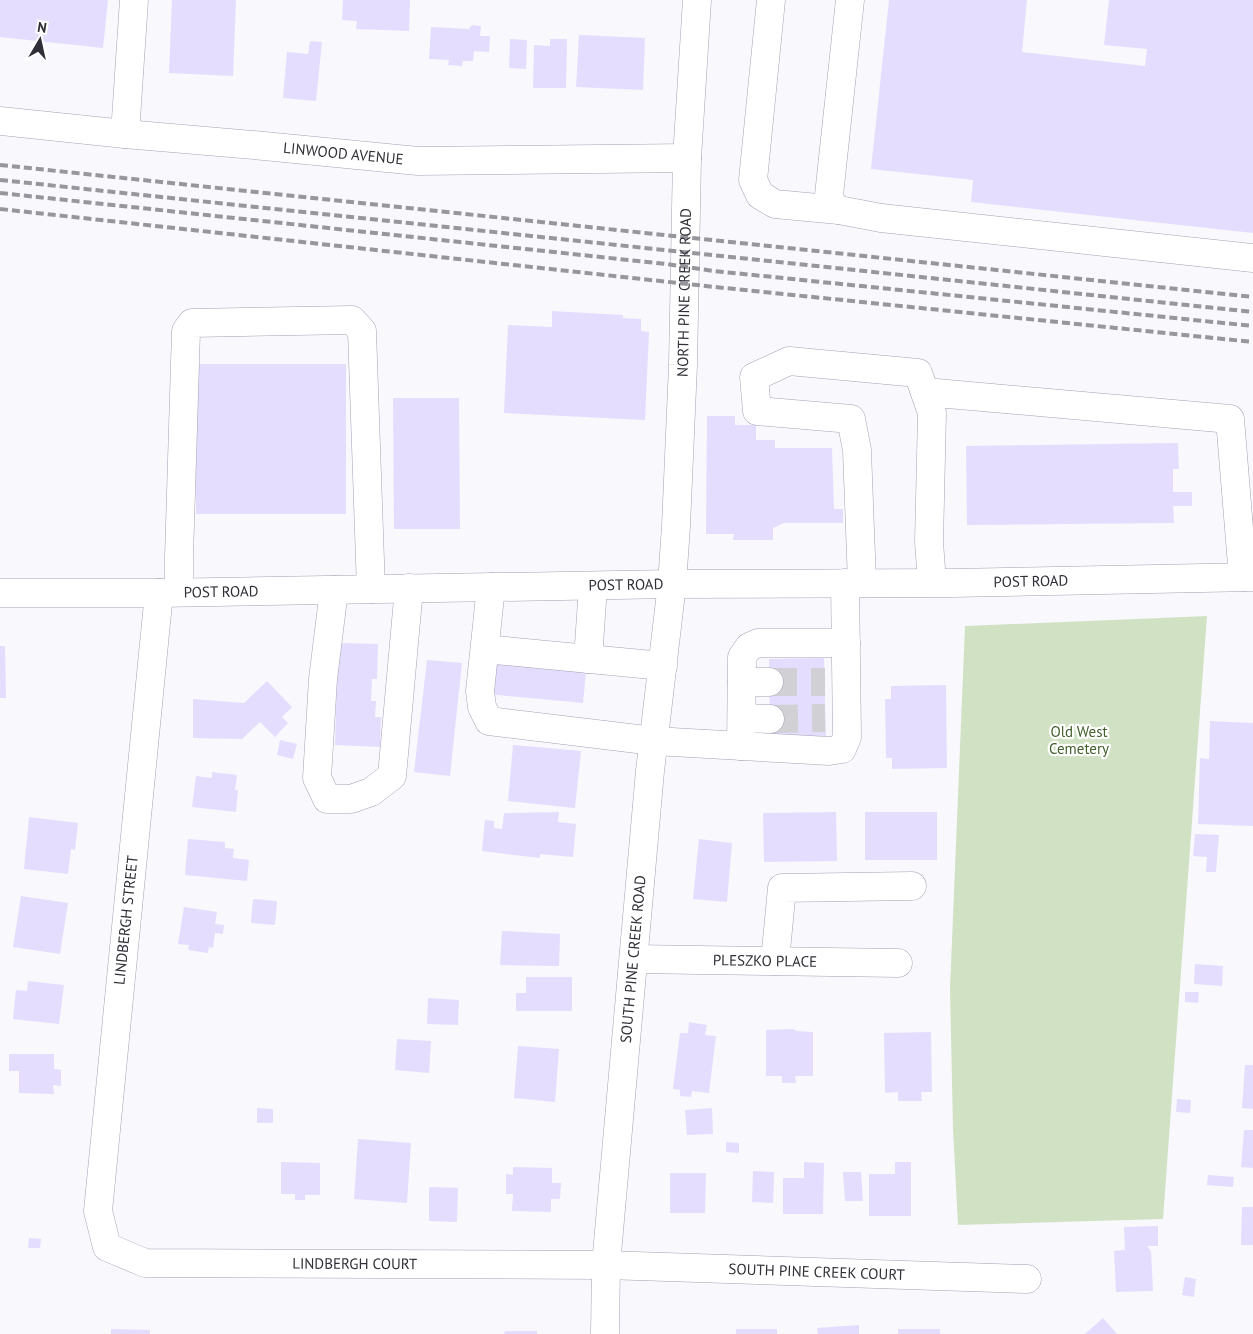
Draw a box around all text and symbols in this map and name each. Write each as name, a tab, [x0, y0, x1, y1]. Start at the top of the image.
north arrow	[15, 15, 65, 65]
text: N	[36, 18, 48, 37]
street label: LINWOOD AVENUE	[282, 138, 405, 169]
street label: NORTH PINE CREEK ROAD	[672, 208, 695, 377]
street label: POST ROAD	[993, 571, 1069, 591]
street label: POST ROAD	[588, 574, 664, 594]
street label: POST ROAD	[183, 581, 259, 602]
park label: Old West Cemetery	[1049, 722, 1109, 758]
street label: LINDBERGH STREET	[109, 854, 142, 986]
street label: SOUTH PINE CREEK ROAD	[616, 874, 650, 1044]
street label: PLESZKO PLACE	[713, 950, 817, 971]
street label: LINDBERGH COURT	[292, 1254, 418, 1273]
street label: SOUTH PINE CREEK COURT	[728, 1259, 906, 1284]

